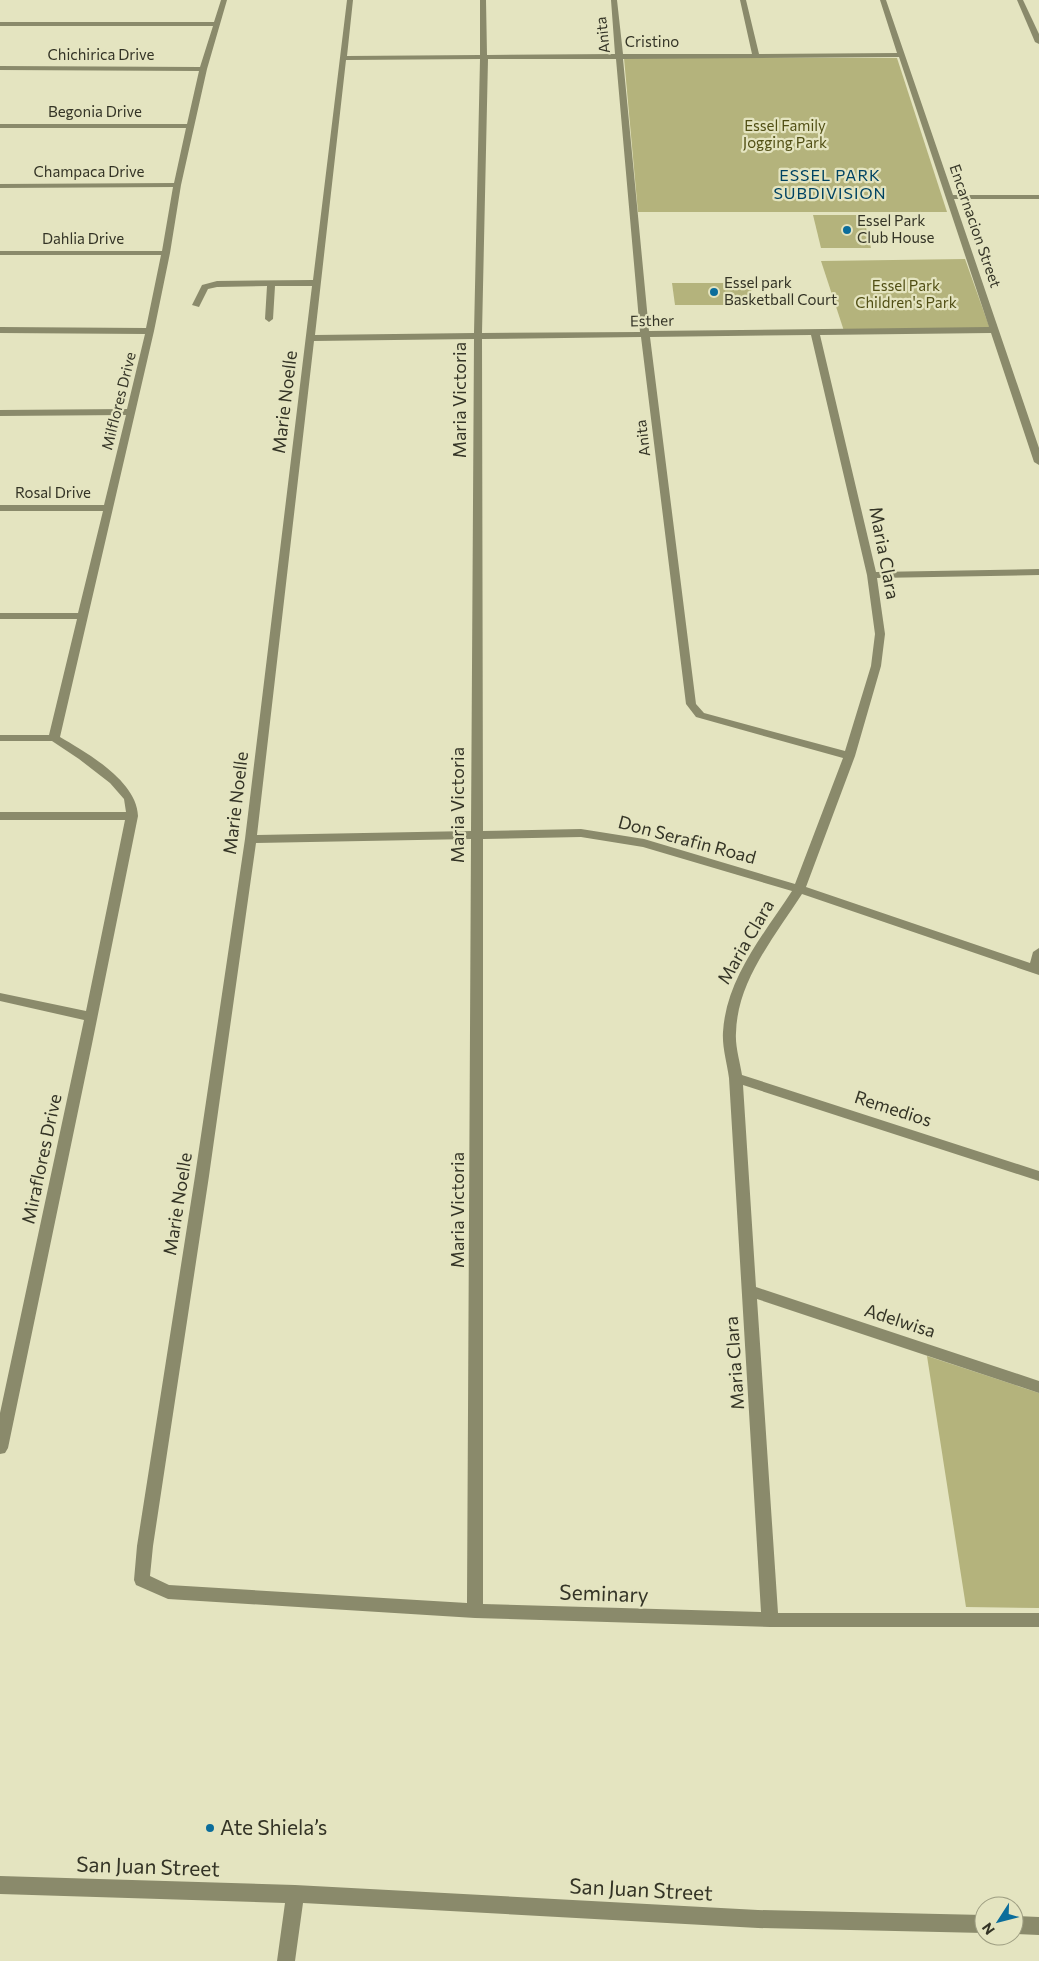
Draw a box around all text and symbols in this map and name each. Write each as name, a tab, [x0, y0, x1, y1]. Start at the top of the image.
street label: Anita	[591, 16, 613, 54]
street label: Cristino	[625, 32, 679, 50]
street label: Chichirica Drive	[48, 45, 154, 63]
street label: Begonia Drive	[48, 102, 142, 120]
park label: Essel Family Jogging Park	[743, 116, 827, 151]
street label: Champaca Drive	[34, 162, 145, 180]
street label: Encarnacion Street	[946, 162, 1006, 290]
district label: ESSEL PARK SUBDIVISION	[773, 165, 887, 202]
place label: Essel Park Club House	[857, 211, 935, 246]
marker: Essel Park Club House	[841, 224, 853, 236]
street label: Dahlia Drive	[42, 229, 124, 247]
place label: Essel park Basketball Court	[724, 273, 837, 308]
park label: Essel Park Children's Park	[855, 276, 957, 311]
marker: Essel park Basketball Court	[708, 286, 720, 298]
street label: Esther	[630, 311, 674, 329]
street label: Maria Victoria	[448, 342, 470, 458]
street label: Marie Noelle	[267, 349, 301, 455]
street label: Milflores Drive	[97, 350, 139, 452]
street label: Anita	[631, 419, 653, 457]
street label: Rosal Drive	[15, 483, 91, 501]
street label: Maria Clara	[865, 505, 905, 601]
street label: Maria Victoria	[446, 747, 468, 863]
street label: Marie Noelle	[218, 750, 252, 856]
street label: Don Serafin Road	[616, 810, 759, 868]
street label: Maria Clara	[712, 895, 778, 988]
street label: Remedios	[852, 1085, 935, 1131]
street label: Miraflores Drive	[17, 1092, 66, 1226]
street label: Marie Noelle	[158, 1151, 196, 1257]
street label: Maria Victoria	[446, 1152, 468, 1268]
street label: Adelwisa	[862, 1298, 938, 1342]
street label: Maria Clara	[720, 1315, 748, 1411]
street label: Seminary	[559, 1578, 649, 1607]
place label: Ate Shiela’s	[220, 1814, 327, 1839]
marker: Ate Shiela’s	[204, 1822, 216, 1834]
street label: San Juan Street	[76, 1851, 220, 1880]
street label: San Juan Street	[569, 1872, 713, 1905]
north arrow	[974, 1896, 1024, 1946]
text: N	[978, 1920, 998, 1938]

